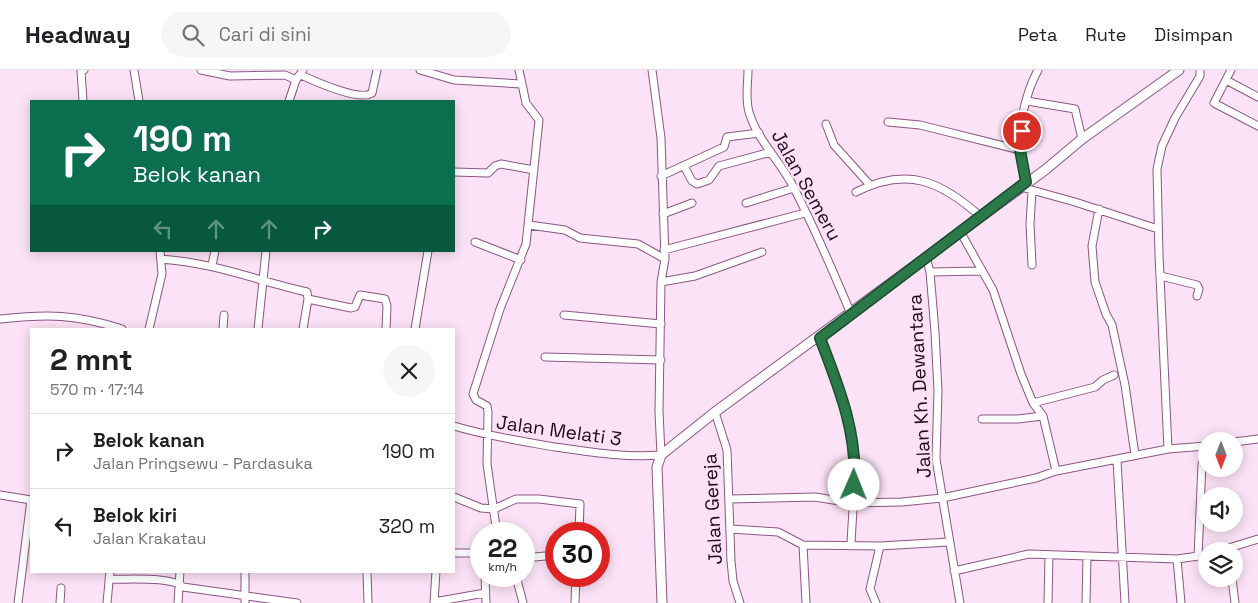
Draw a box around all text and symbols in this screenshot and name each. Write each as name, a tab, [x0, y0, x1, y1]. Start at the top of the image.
search box	[161, 12, 511, 57]
text: Headway	[25, 19, 131, 50]
icon: search	[179, 21, 207, 49]
text: Cari di sini	[219, 22, 311, 47]
text: Peta	[1018, 23, 1057, 46]
text: Rute	[1085, 23, 1126, 46]
text: Disimpan	[1154, 23, 1233, 46]
pin	[1001, 110, 1043, 152]
text: 190 m	[133, 117, 232, 161]
icon: arrive	[1008, 117, 1036, 145]
icon: right	[50, 120, 115, 185]
street label: Jalan Semeru	[766, 125, 847, 245]
text: Belok kanan	[133, 160, 261, 188]
icon: left	[149, 215, 177, 243]
icon: ahead	[202, 215, 230, 243]
icon: ahead	[255, 215, 283, 243]
icon: right	[308, 215, 336, 243]
street label: Jalan Kh. Dewantara	[902, 293, 937, 479]
text: 2 mnt	[50, 340, 133, 379]
button: close	[383, 345, 435, 397]
text: 570 m · 17:14	[50, 379, 144, 400]
street label: Jalan Melati 3	[495, 409, 623, 452]
text: Belok kanan	[93, 428, 205, 453]
north arrow	[1198, 432, 1242, 478]
map controls	[1198, 432, 1243, 587]
icon: right	[50, 437, 78, 465]
text: 190 m	[382, 439, 435, 464]
text: Jalan Pringsewu - Pardasuka	[93, 453, 313, 474]
street label: Jalan Gereja	[697, 453, 728, 565]
position arrow	[827, 458, 879, 510]
button: sound	[1198, 487, 1243, 532]
text: Belok kiri	[93, 503, 177, 528]
icon: left	[50, 512, 78, 540]
text: 320 m	[379, 514, 435, 539]
speed limit sign: 30	[545, 522, 610, 587]
text: Jalan Krakatau	[93, 528, 206, 549]
text: 22	[488, 532, 517, 564]
button: layers	[1198, 542, 1243, 587]
text: km/h	[488, 559, 517, 575]

